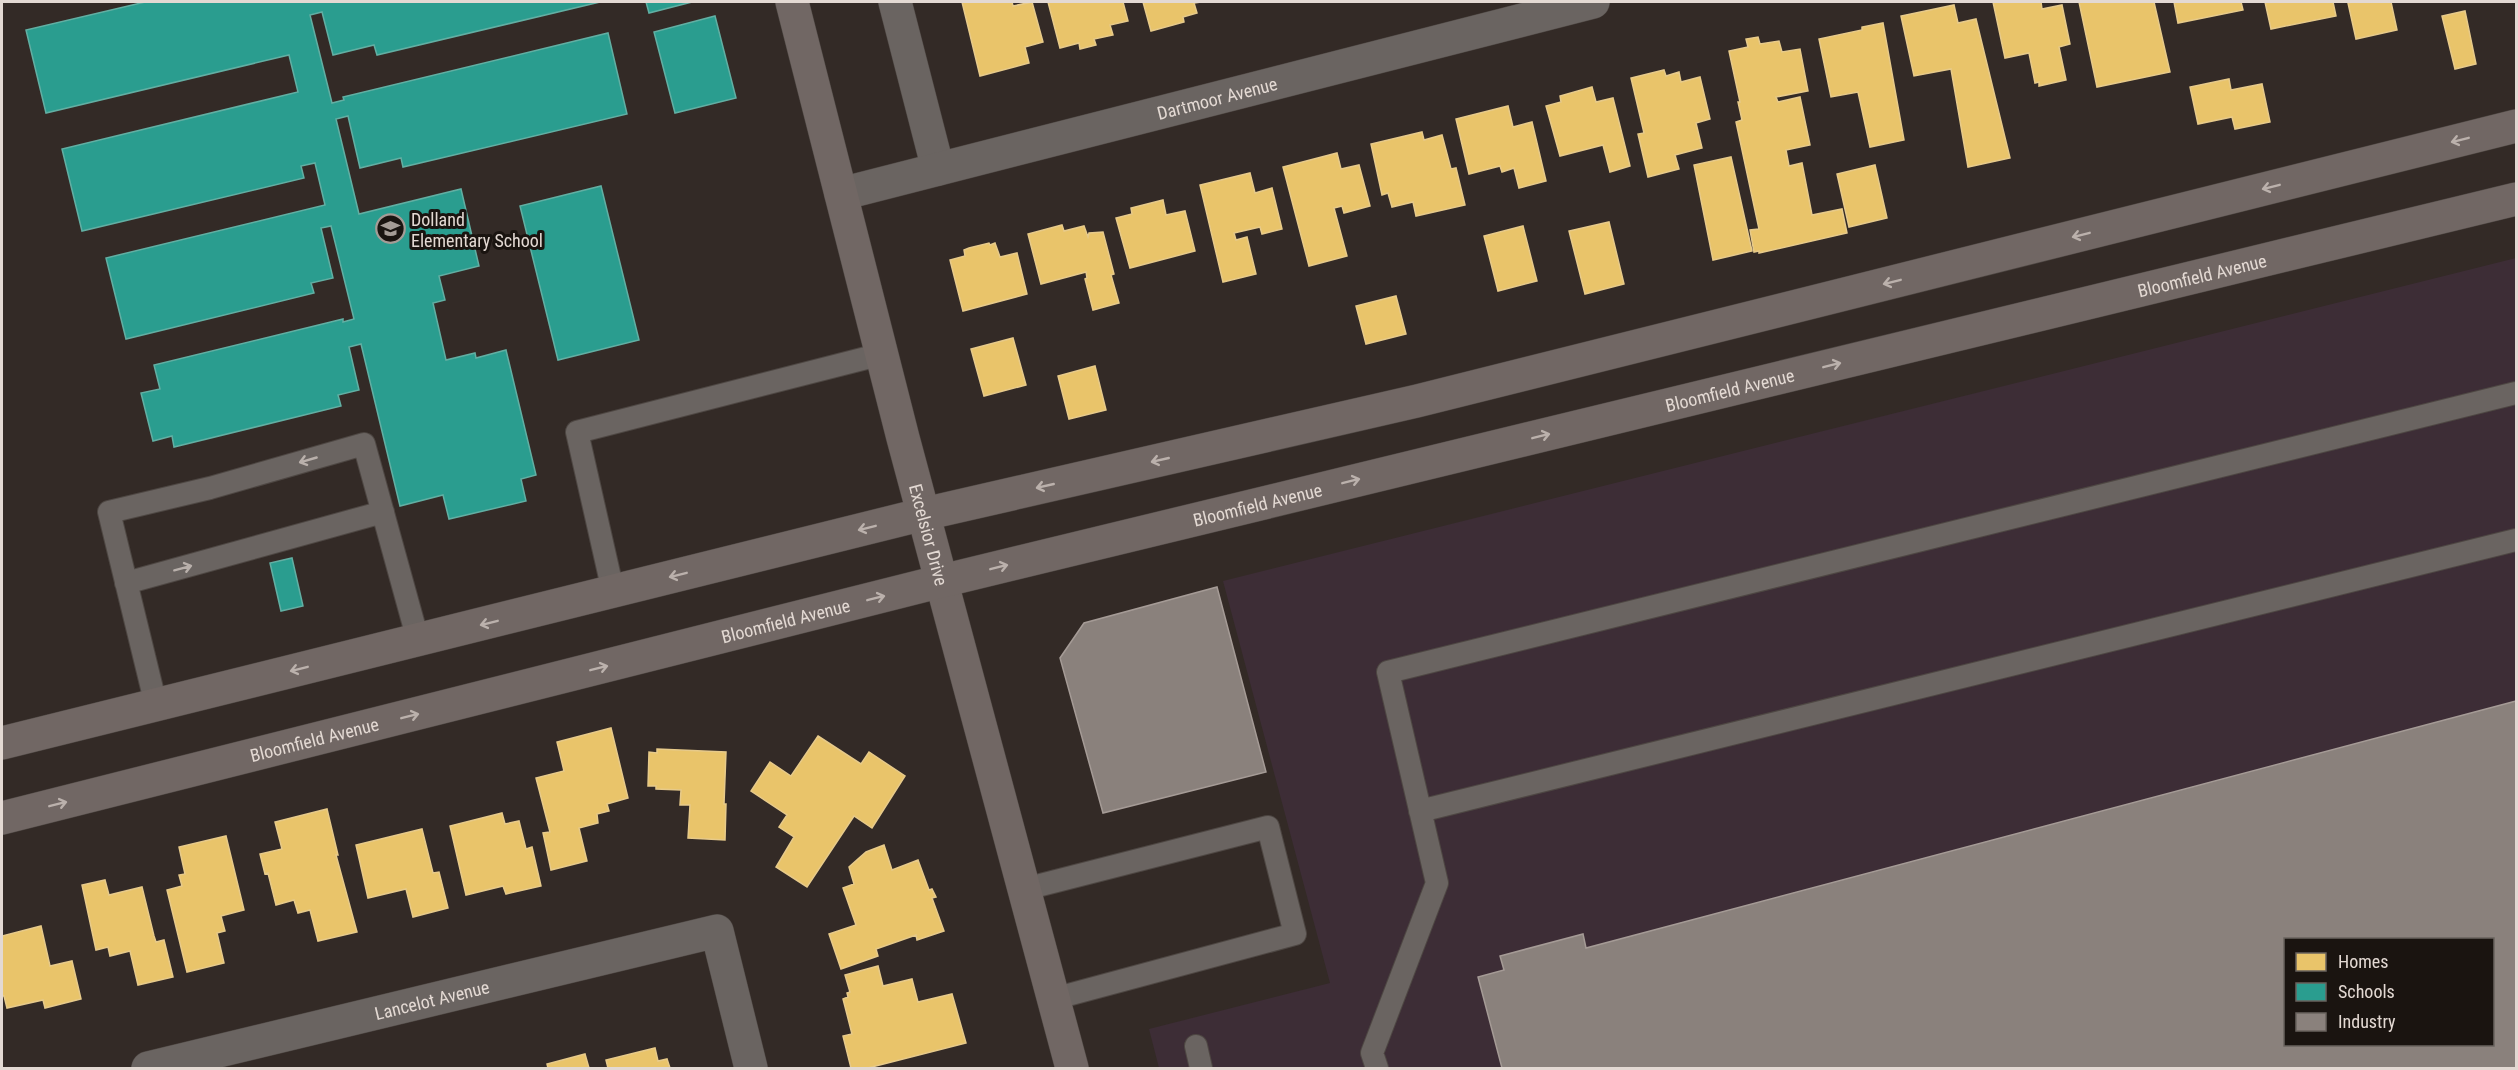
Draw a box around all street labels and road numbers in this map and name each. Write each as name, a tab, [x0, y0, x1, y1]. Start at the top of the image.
street label: Dartmoor Avenue	[1155, 73, 1279, 123]
street label: Bloomfield Avenue	[2135, 249, 2269, 301]
street label: Bloomfield Avenue	[1663, 364, 1796, 416]
street label: Bloomfield Avenue	[1191, 479, 1324, 530]
street label: Excelsior Drive	[905, 481, 953, 588]
street label: Bloomfield Avenue	[719, 594, 852, 647]
street label: Bloomfield Avenue	[248, 713, 381, 766]
street label: Lancelot Avenue	[372, 976, 491, 1024]

